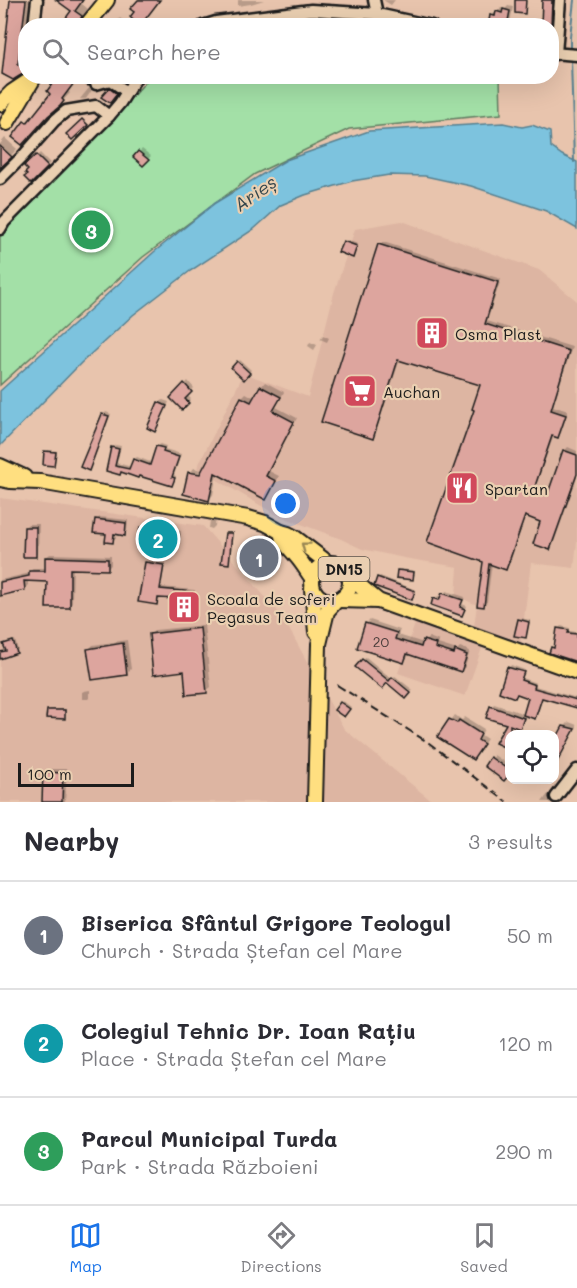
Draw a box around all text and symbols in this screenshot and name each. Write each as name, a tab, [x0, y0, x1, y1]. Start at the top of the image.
search box	[18, 18, 559, 84]
icon: search	[39, 35, 72, 68]
text: Search here	[87, 37, 221, 66]
water label: Arieș	[229, 170, 281, 216]
pin: 3	[72, 208, 110, 252]
building icon: Osma Plast	[414, 315, 450, 351]
place label: Osma Plast	[455, 323, 542, 344]
supermarket icon: Auchan	[342, 373, 378, 409]
place label: Auchan	[383, 381, 440, 402]
restaurant icon: Spartan	[444, 470, 480, 506]
place label: Spartan	[485, 478, 548, 499]
your location	[271, 489, 300, 518]
pin: 2	[138, 516, 178, 562]
pin: 1	[240, 536, 278, 580]
one-way arrow	[301, 542, 312, 553]
road number: DN15	[318, 557, 370, 581]
place label: Scoala de soferi Pegasus Team	[207, 588, 335, 627]
building icon: Scoala de soferi Pegasus Team	[166, 589, 202, 625]
house number: 20	[373, 632, 390, 651]
map controls	[505, 730, 559, 784]
button: locate	[505, 730, 559, 784]
scale bar	[18, 760, 134, 788]
text: 100 m	[27, 763, 72, 784]
text: Nearby	[24, 824, 119, 858]
text: 3 results	[468, 828, 553, 854]
text: Biserica Sfântul Grigore Teologul	[81, 908, 451, 937]
text: 1	[39, 922, 48, 948]
text: 50 m	[507, 922, 553, 948]
text: Church · Strada Ștefan cel Mare	[81, 937, 403, 963]
text: Colegiul Tehnic Dr. Ioan Rațiu	[81, 1016, 416, 1045]
text: 2	[38, 1030, 49, 1056]
text: 120 m	[498, 1030, 553, 1056]
text: Place · Strada Ștefan cel Mare	[81, 1045, 387, 1071]
text: Parcul Municipal Turda	[81, 1124, 337, 1153]
text: 3	[38, 1138, 50, 1164]
text: 290 m	[495, 1138, 553, 1164]
text: Park · Strada Războieni	[81, 1153, 319, 1179]
tab: Map	[69, 1219, 102, 1276]
tab: Directions	[241, 1219, 322, 1276]
tab: Saved	[460, 1219, 508, 1276]

